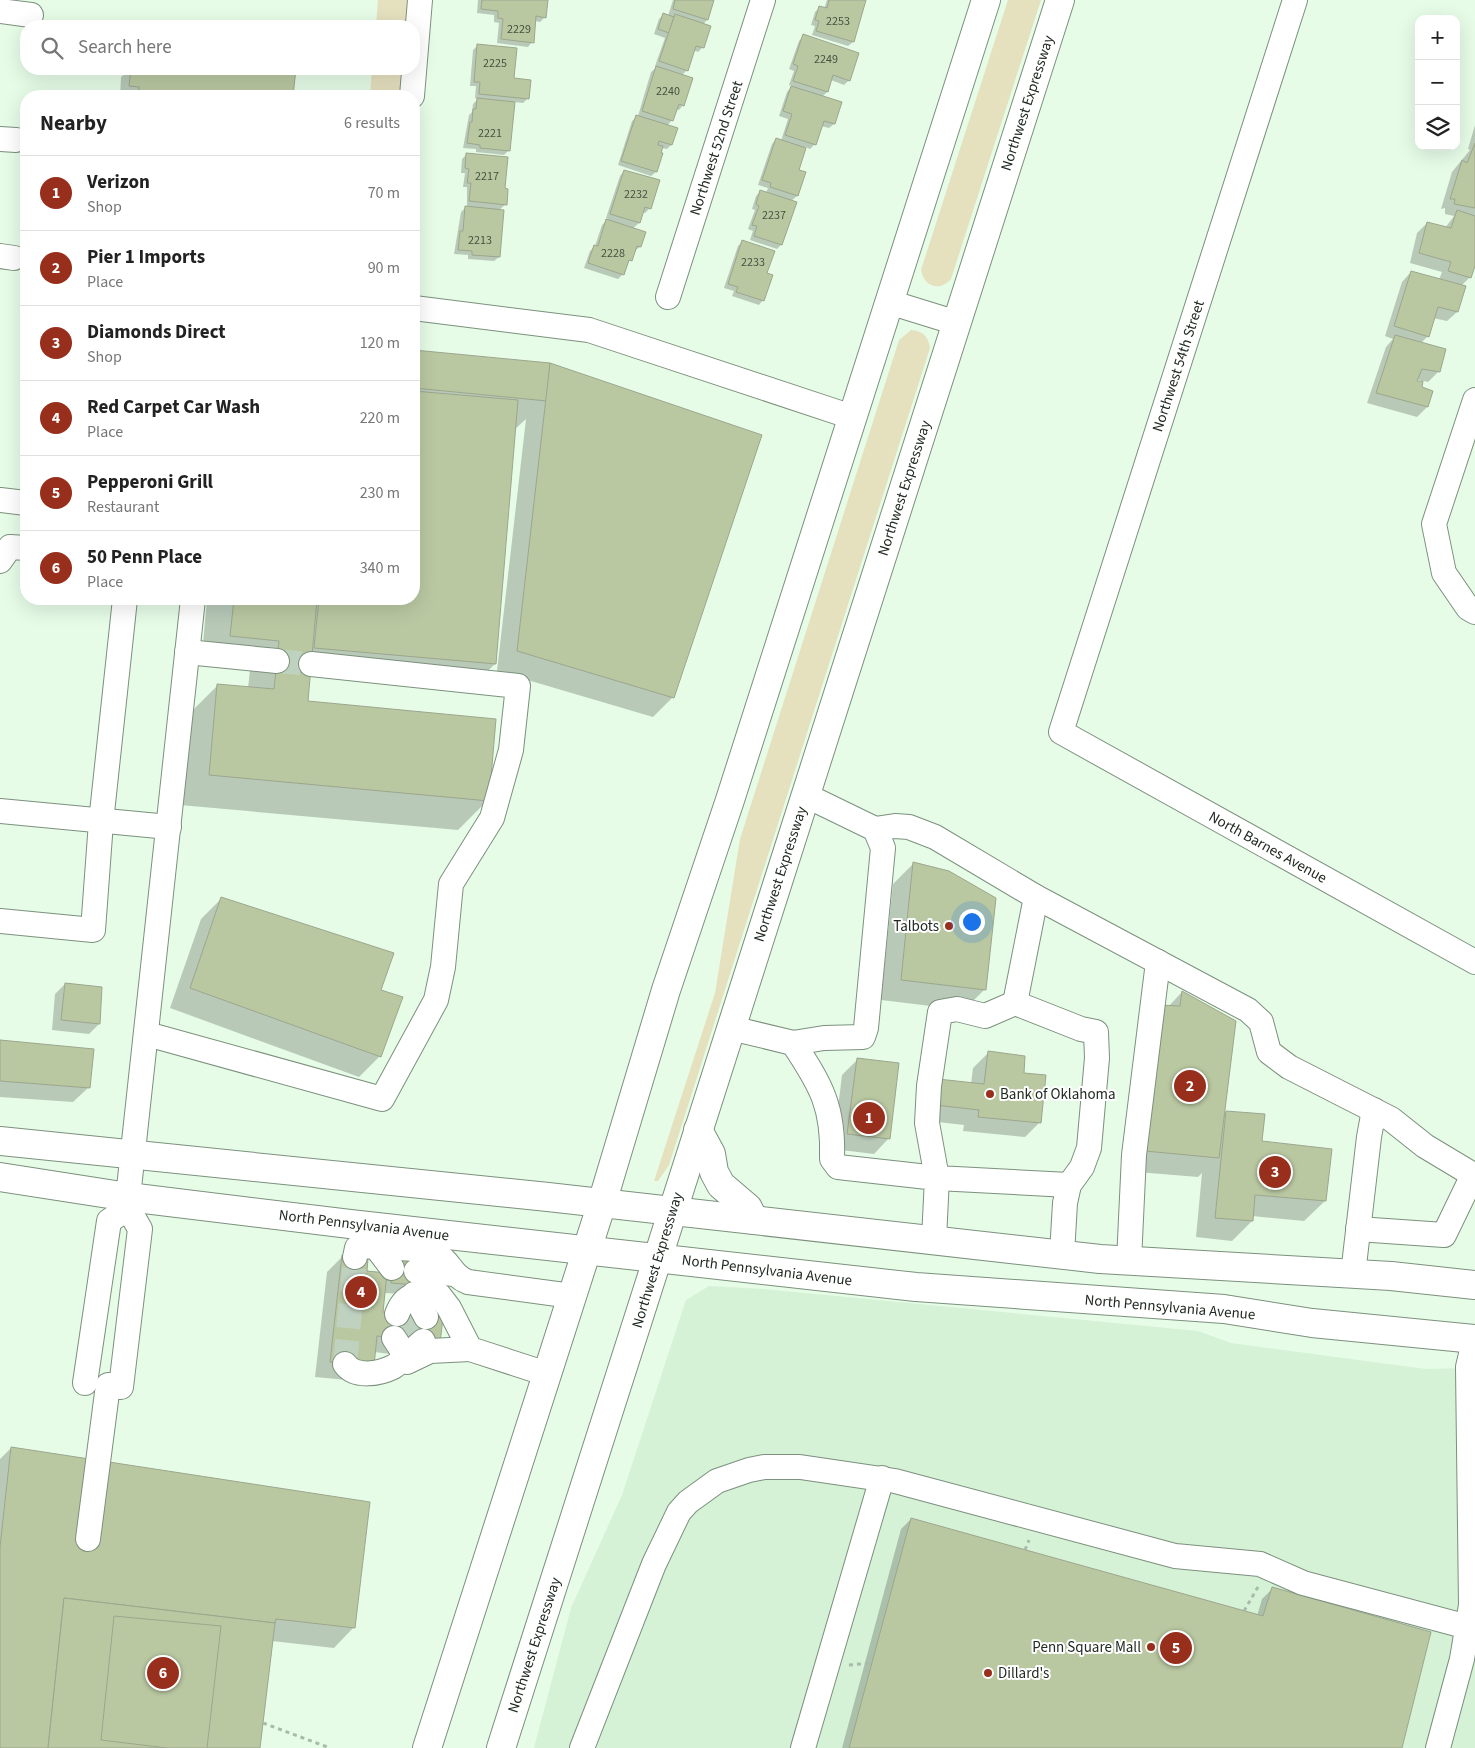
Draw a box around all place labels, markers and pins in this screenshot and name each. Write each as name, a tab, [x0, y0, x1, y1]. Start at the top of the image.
place label: Talbots	[893, 916, 939, 937]
marker: Talbots	[943, 920, 955, 932]
pin: 2	[1174, 1067, 1206, 1105]
place label: Bank of Oklahoma	[1000, 1084, 1116, 1105]
marker: Bank of Oklahoma	[984, 1088, 996, 1100]
pin: 1	[853, 1099, 885, 1137]
pin: 3	[1259, 1153, 1291, 1191]
pin: 4	[345, 1273, 377, 1311]
pin: 5	[1160, 1629, 1192, 1667]
place label: Penn Square Mall	[1032, 1637, 1141, 1658]
marker: Penn Square Mall	[1145, 1641, 1157, 1653]
pin: 6	[147, 1654, 179, 1692]
place label: Dillard's	[998, 1663, 1049, 1684]
marker: Dillard's	[982, 1667, 994, 1679]

